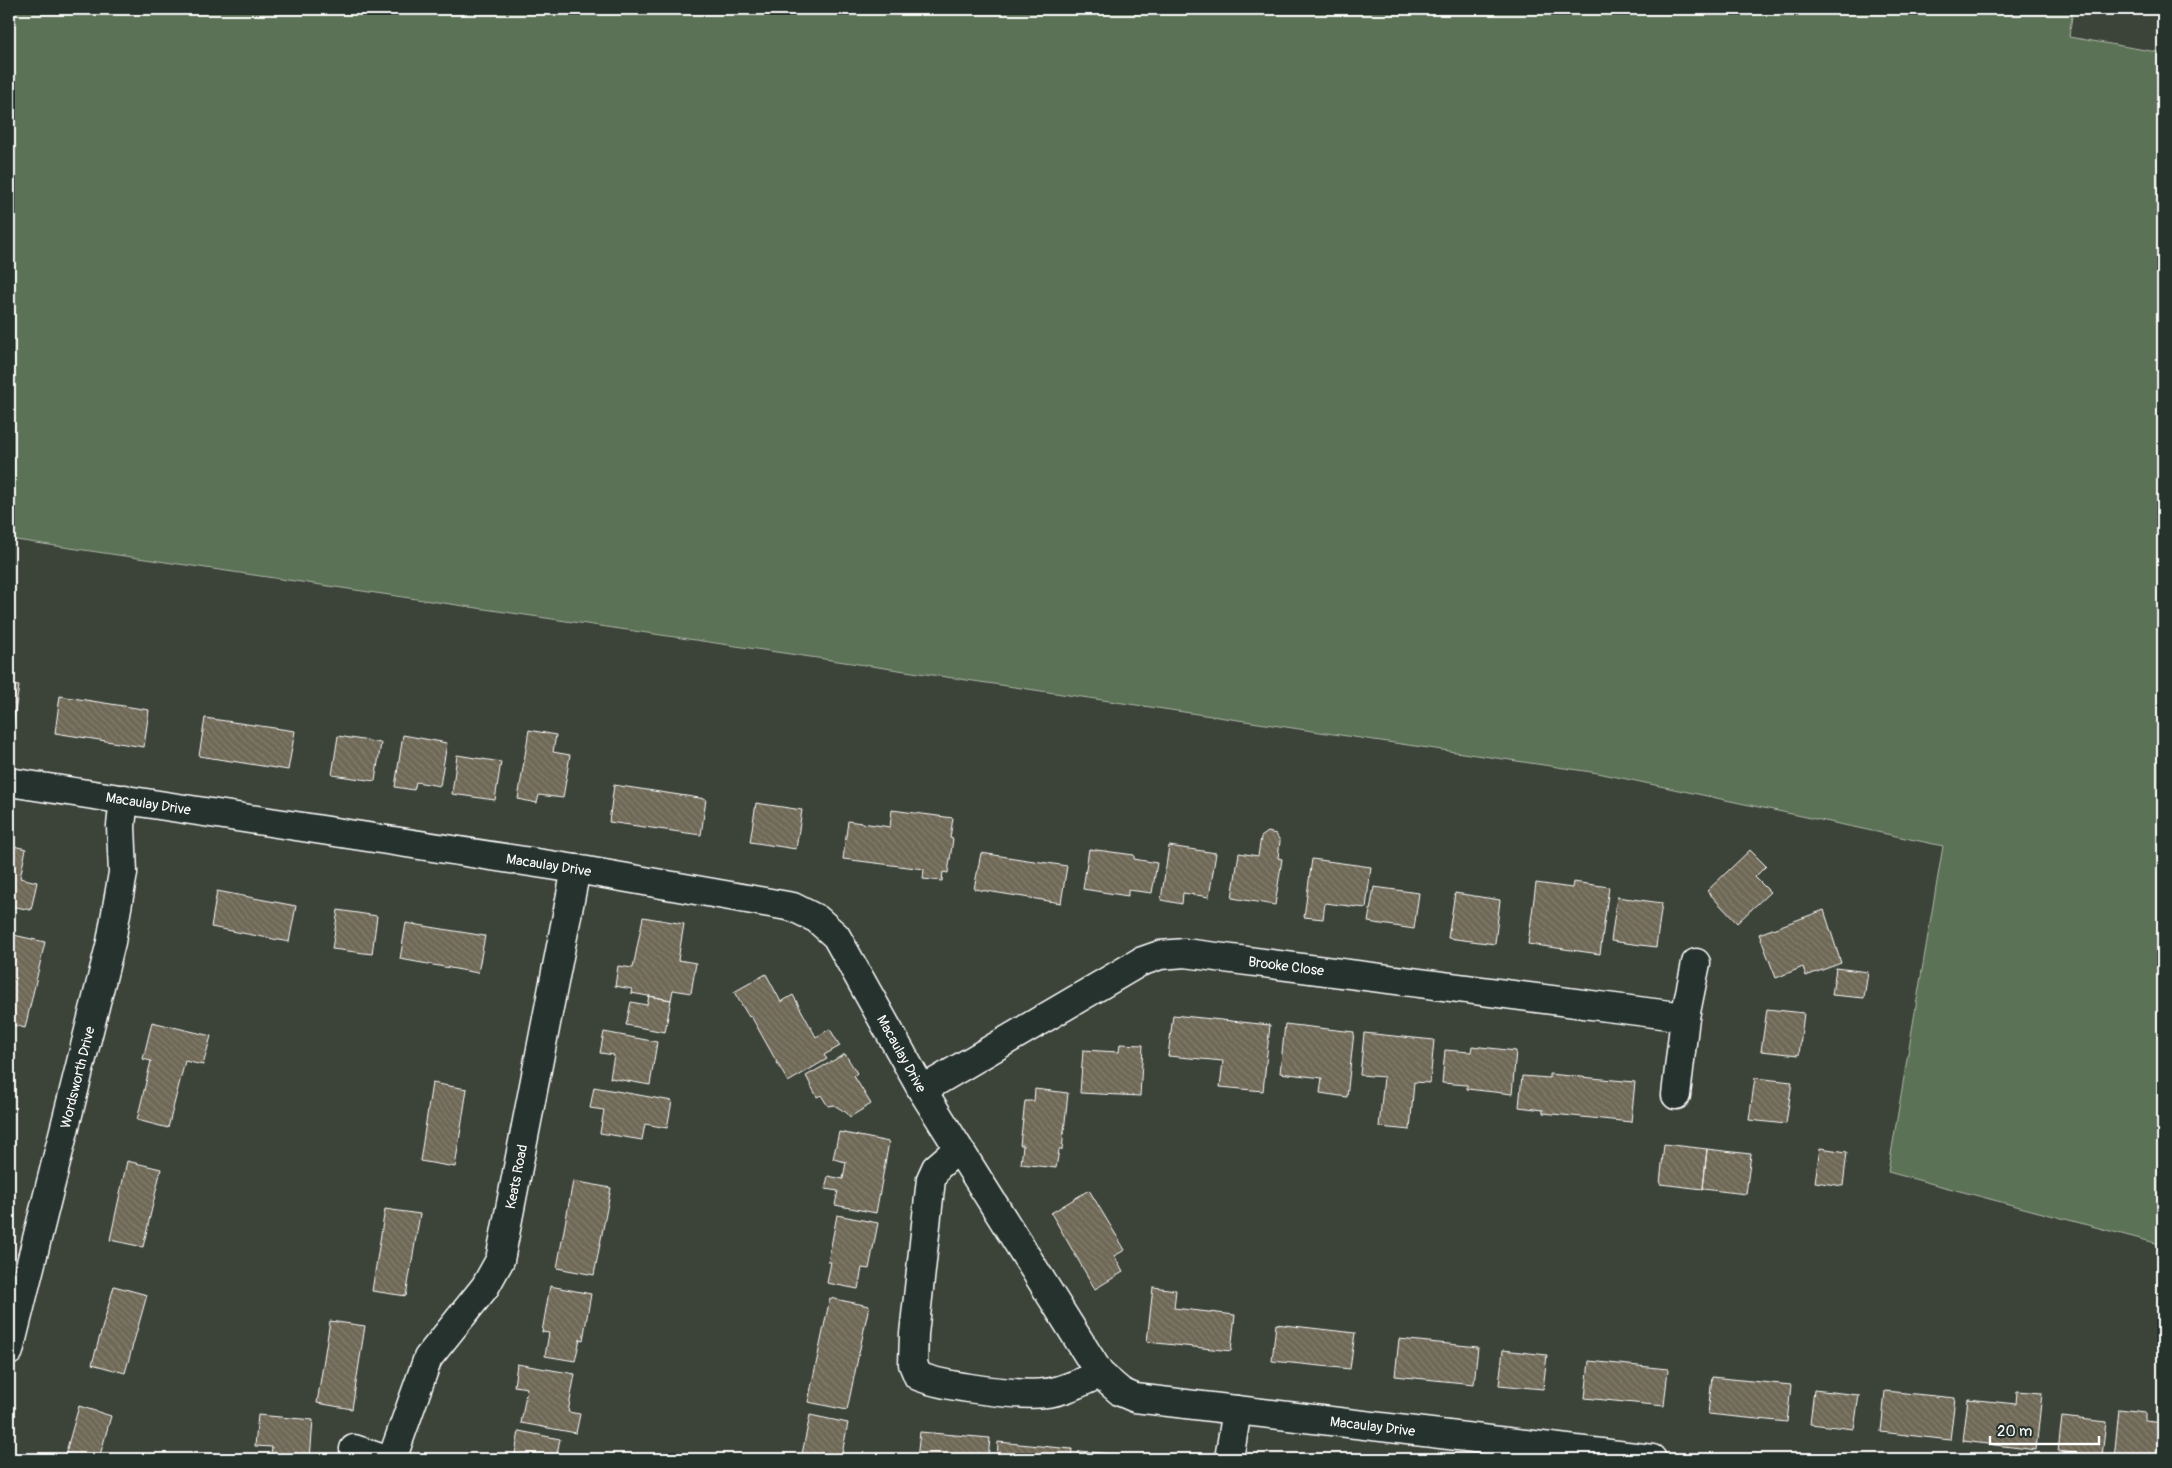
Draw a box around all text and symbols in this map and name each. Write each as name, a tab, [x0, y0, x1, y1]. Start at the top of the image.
street label: Macaulay Drive	[105, 788, 192, 818]
street label: Macaulay Drive	[505, 850, 593, 880]
street label: Brooke Close	[1247, 953, 1325, 979]
street label: Macaulay Drive	[873, 1012, 930, 1095]
street label: Wordsworth Drive	[56, 1025, 98, 1130]
street label: Keats Road	[502, 1143, 531, 1210]
street label: Macaulay Drive	[1329, 1413, 1416, 1440]
scale bar	[1990, 1413, 2098, 1445]
text: 20 m	[1997, 1422, 2032, 1441]

